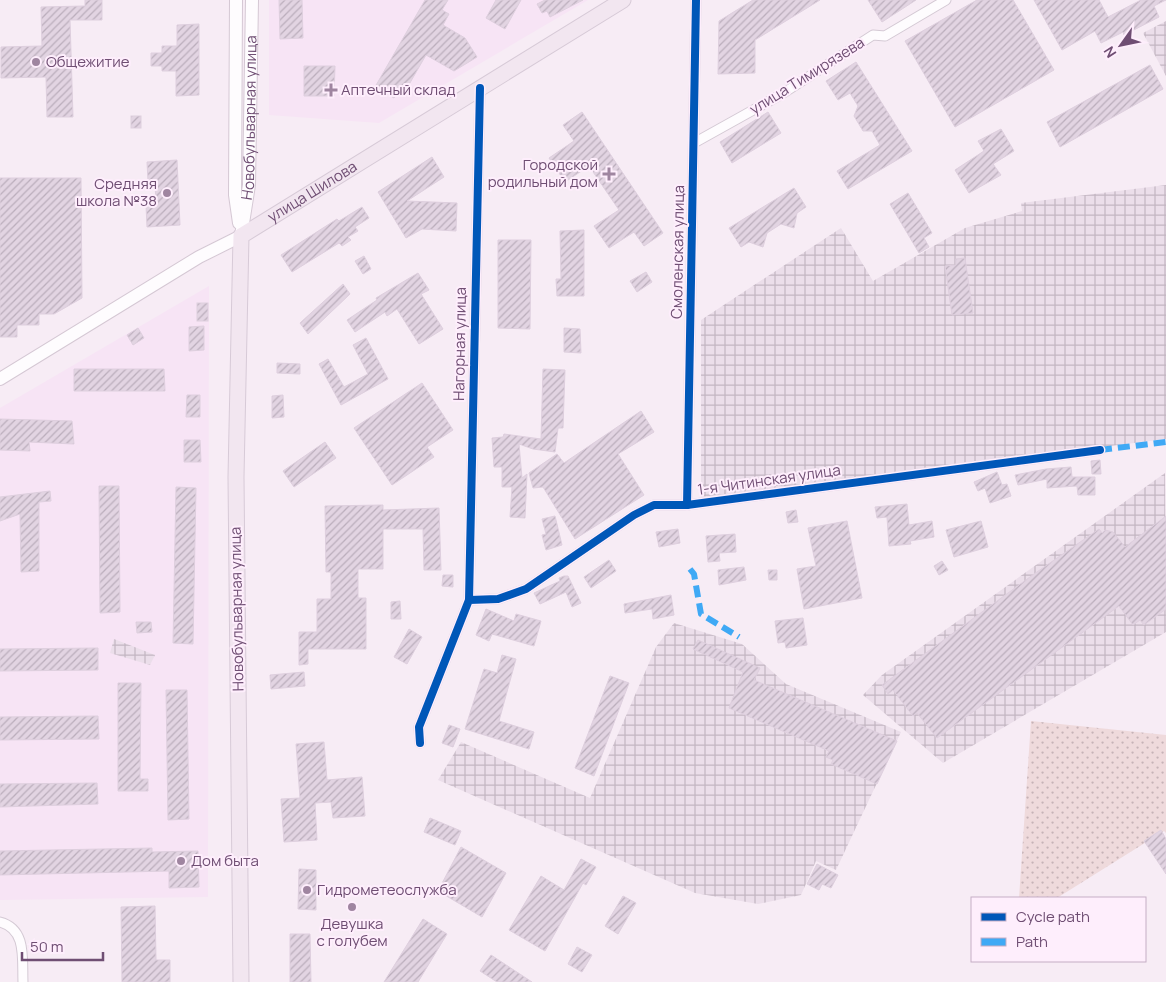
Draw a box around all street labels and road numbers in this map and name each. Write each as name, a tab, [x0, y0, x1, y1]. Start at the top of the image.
street label: улица Тимирязева	[745, 32, 868, 119]
street label: Новобульварная улица	[236, 35, 261, 201]
street label: улица Шилова	[263, 156, 361, 227]
street label: Смоленская улица	[666, 185, 689, 319]
street label: Нагорная улица	[448, 287, 471, 401]
street label: 1-я Читинская улица	[696, 459, 842, 500]
street label: Новобульварная улица	[225, 527, 248, 691]

